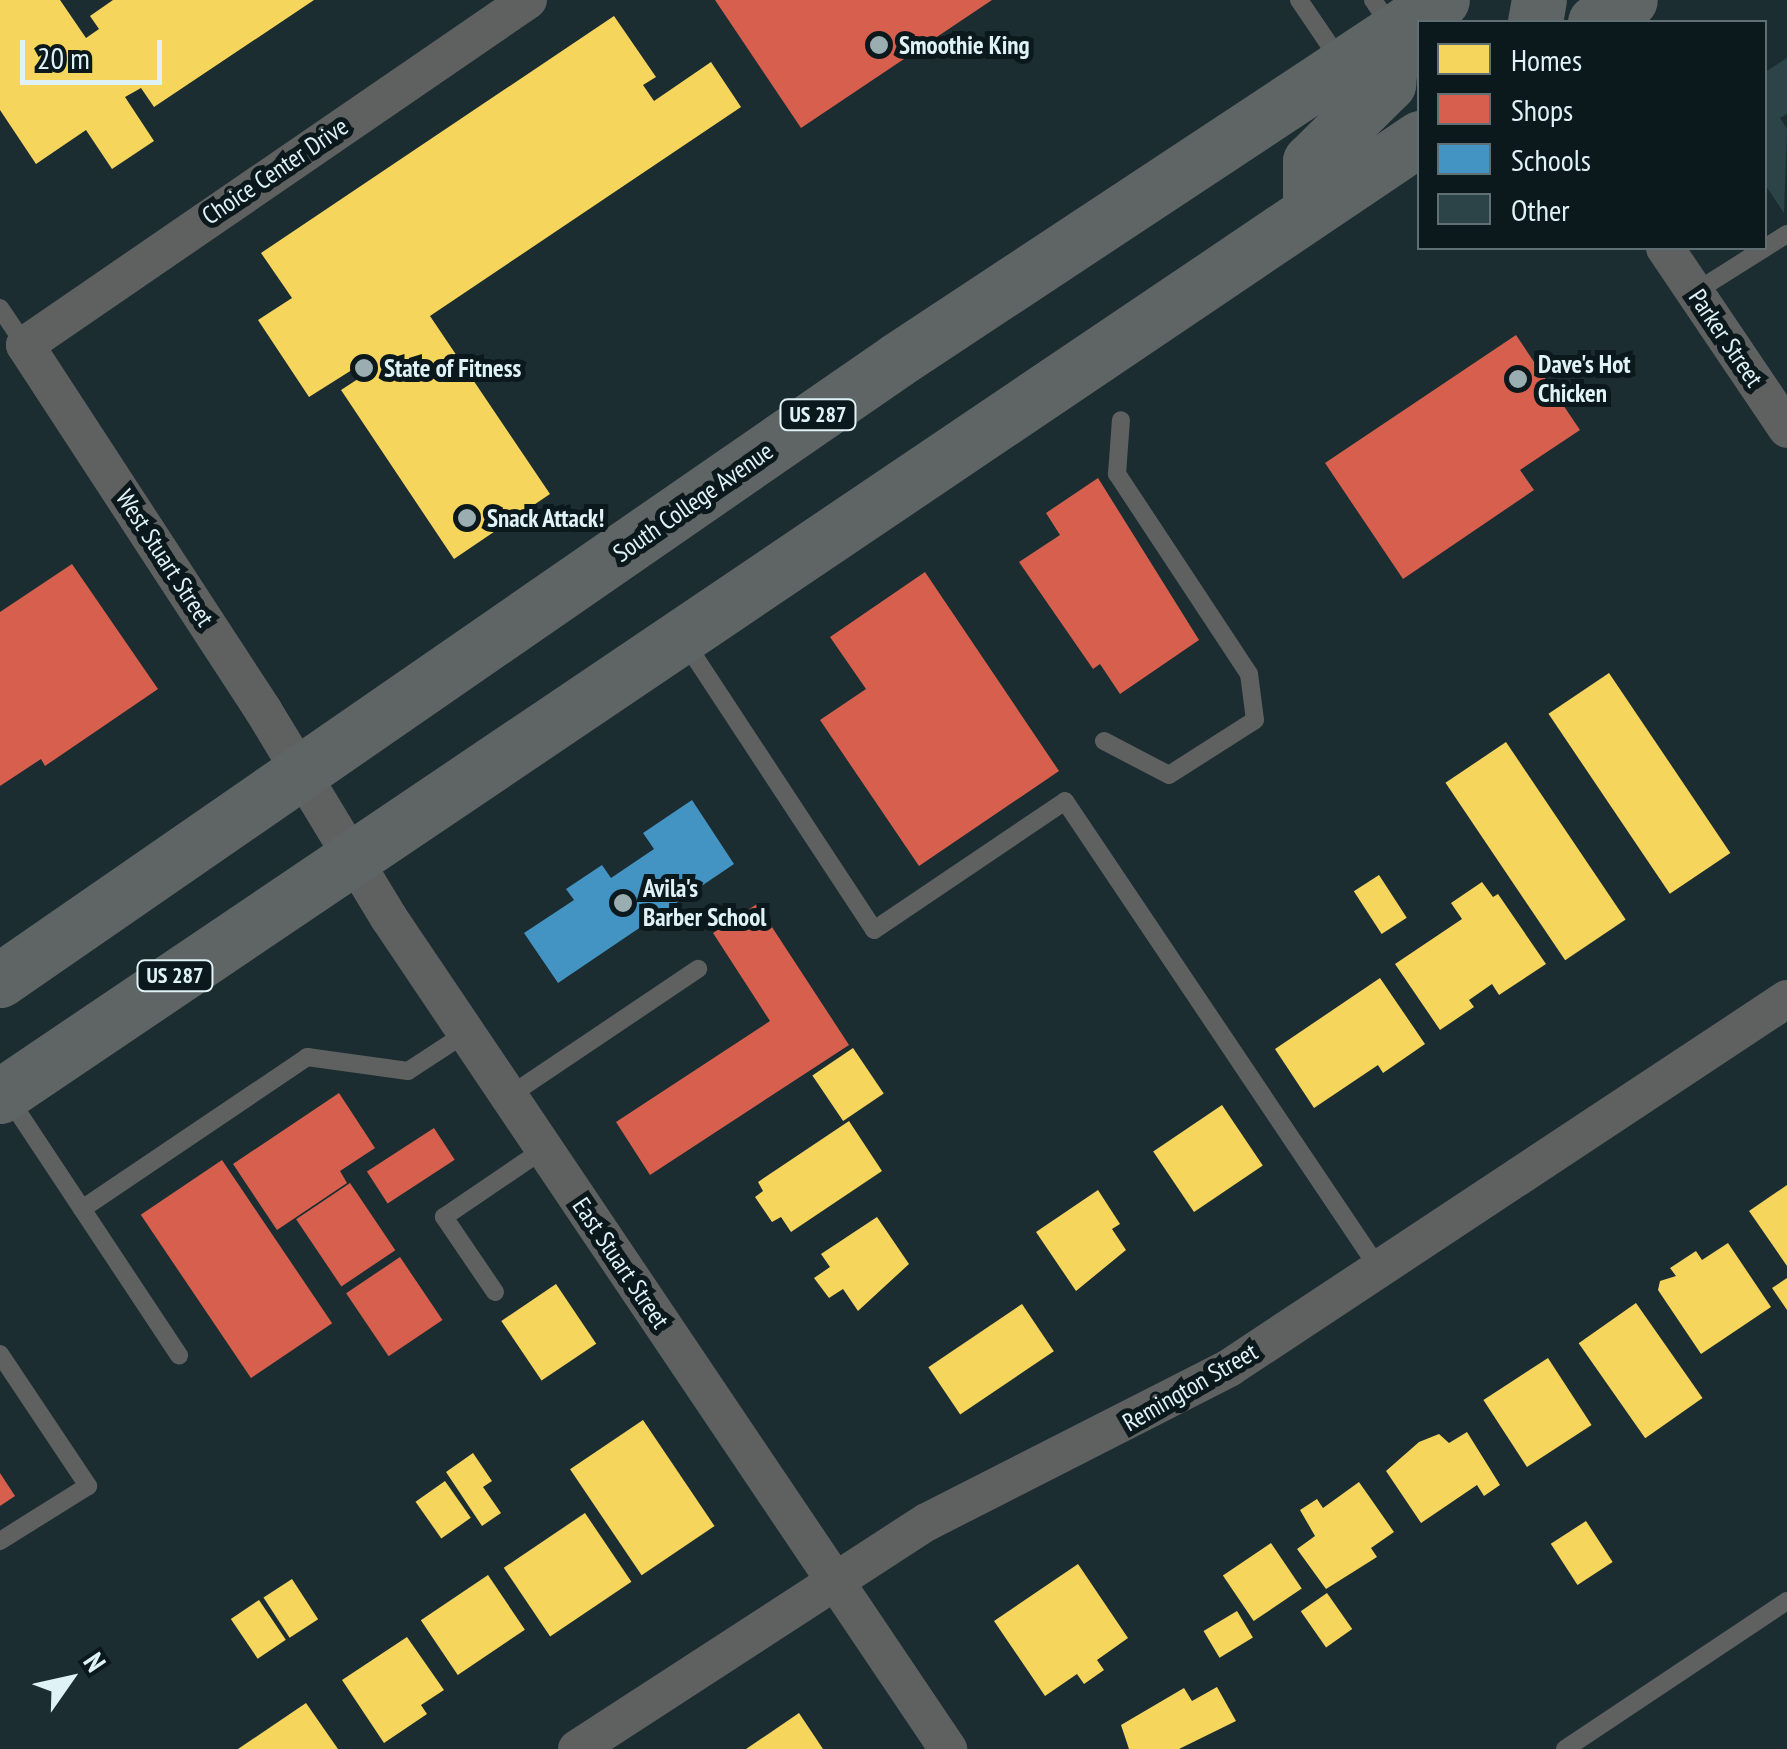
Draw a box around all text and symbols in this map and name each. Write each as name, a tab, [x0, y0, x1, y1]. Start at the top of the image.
scale bar	[25, 20, 168, 82]
legend	[1417, 20, 1767, 250]
place label: Smoothie King	[899, 30, 1030, 60]
marker: Smoothie King	[868, 34, 890, 56]
text: 20 m	[37, 38, 90, 77]
text: Homes	[1511, 40, 1582, 79]
text: Shops	[1511, 90, 1573, 129]
street label: Choice Center Drive	[196, 111, 354, 231]
text: Schools	[1511, 140, 1591, 179]
text: Other	[1511, 190, 1570, 229]
street label: Parker Street	[1682, 284, 1770, 392]
place label: Dave's Hot Chicken	[1538, 350, 1631, 409]
place label: State of Fitness	[384, 353, 521, 383]
marker: State of Fitness	[353, 357, 375, 379]
marker: Dave's Hot Chicken	[1507, 368, 1529, 390]
road number: US 287	[778, 398, 858, 432]
street label: South College Avenue	[607, 436, 779, 568]
street label: West Stuart Street	[110, 484, 220, 632]
place label: Snack Attack!	[487, 503, 606, 533]
marker: Snack Attack!	[456, 507, 478, 529]
place label: Avila's Barber School	[643, 874, 766, 933]
marker: Avila's Barber School	[612, 892, 634, 914]
road number: US 287	[135, 959, 215, 993]
street label: East Stuart Street	[566, 1192, 676, 1334]
street label: Remington Street	[1117, 1336, 1263, 1438]
north arrow	[20, 1629, 120, 1729]
text: N	[76, 1645, 115, 1679]

